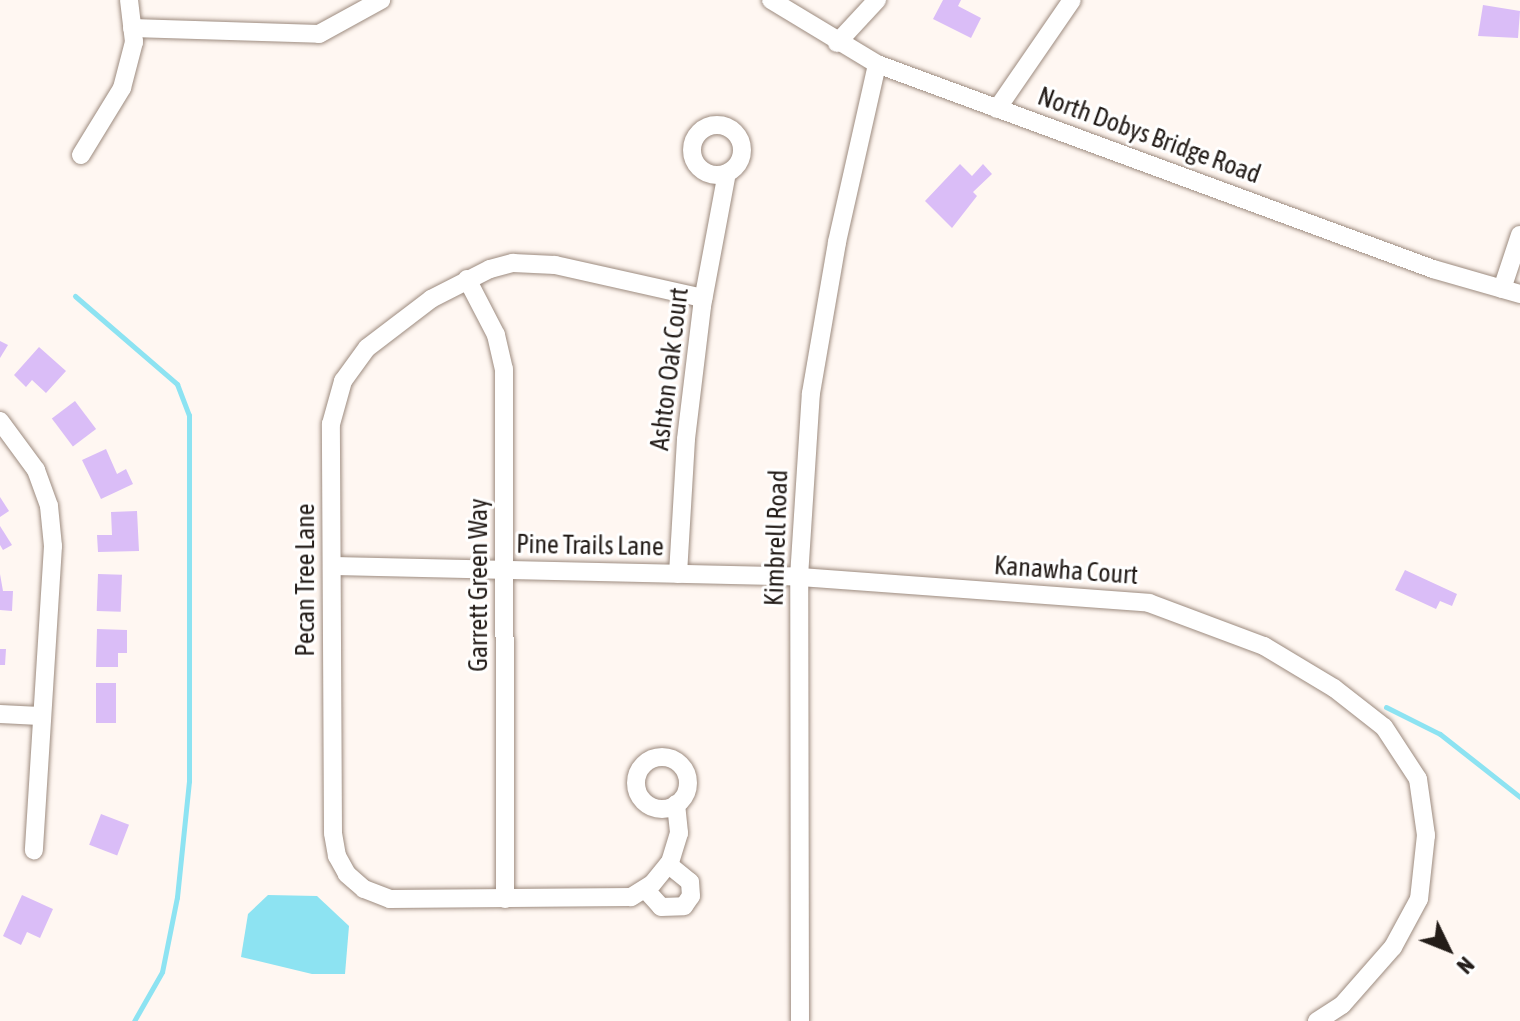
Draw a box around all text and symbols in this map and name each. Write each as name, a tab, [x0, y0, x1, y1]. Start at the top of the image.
street label: North Dobys Bridge Road	[1033, 81, 1265, 191]
street label: Ashton Oak Court	[645, 286, 695, 452]
street label: Kimbrell Road	[759, 469, 795, 607]
street label: Garrett Green Way	[463, 498, 495, 672]
street label: Pecan Tree Lane	[290, 503, 322, 657]
street label: Pine Trails Lane	[516, 529, 664, 563]
street label: Kanawha Court	[993, 550, 1139, 592]
north arrow	[1408, 909, 1488, 989]
text: N	[1452, 952, 1479, 979]

